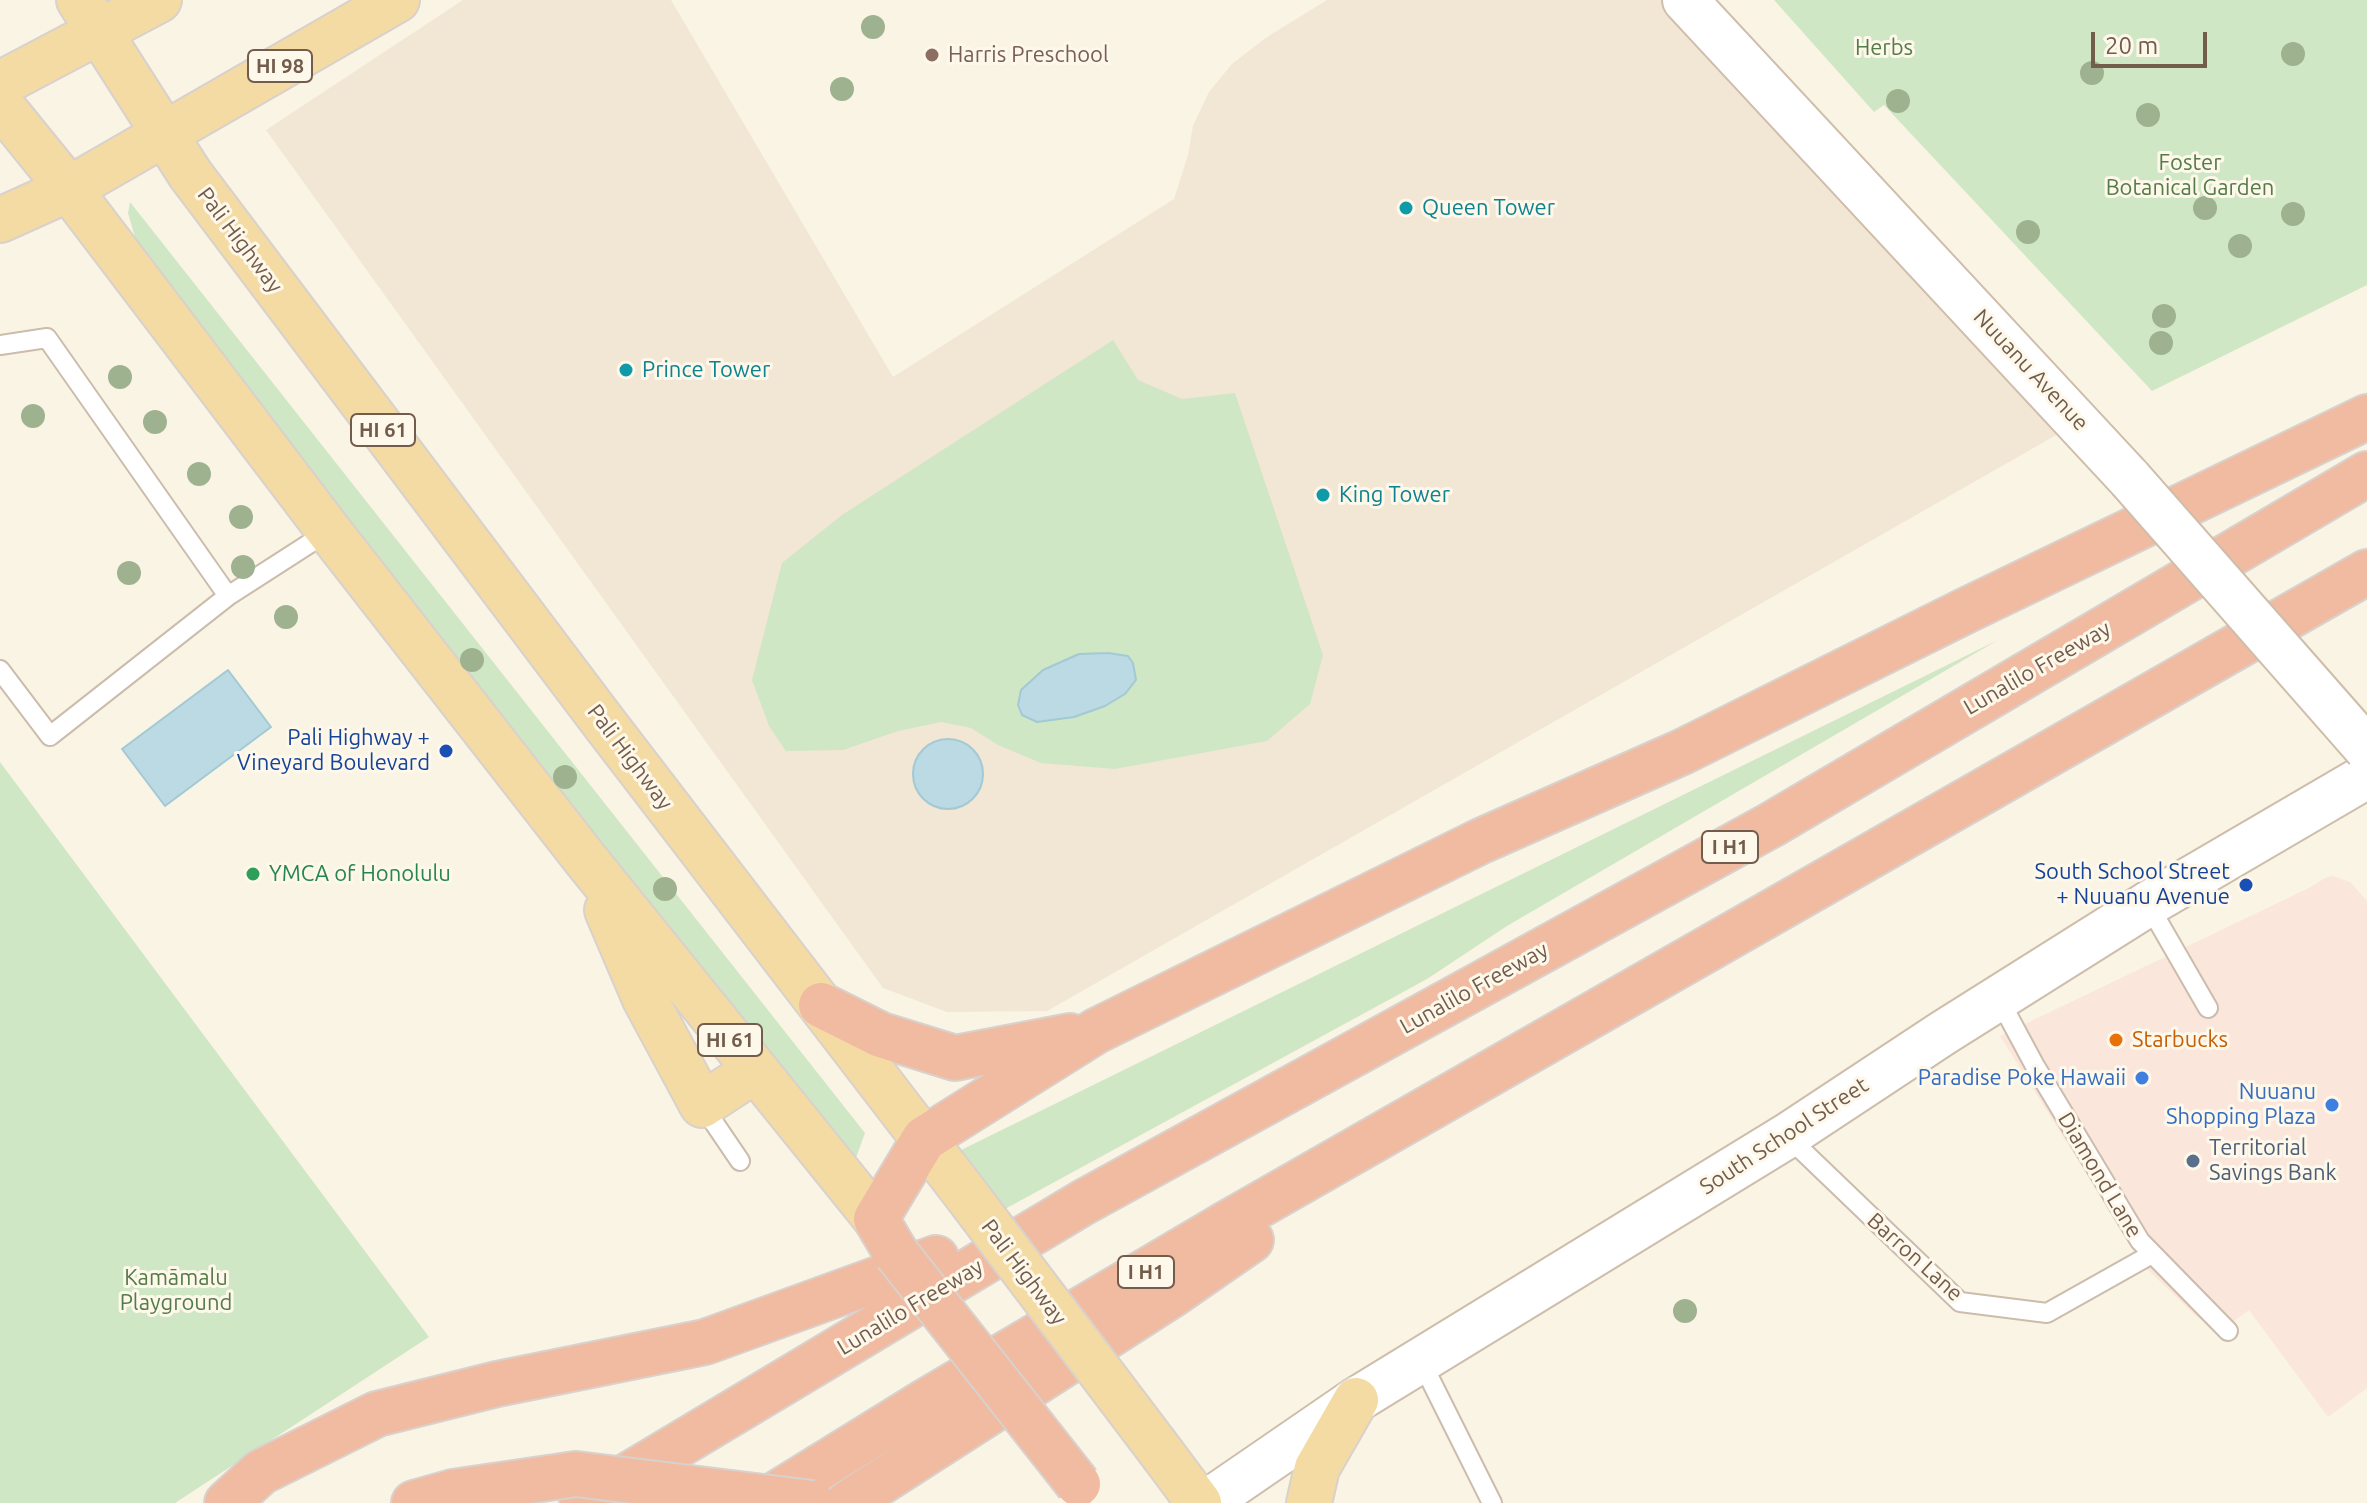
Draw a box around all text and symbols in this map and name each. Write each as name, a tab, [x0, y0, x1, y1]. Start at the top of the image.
scale bar	[2095, 16, 2211, 66]
text: 20 m	[2105, 32, 2158, 59]
park label: Herbs	[1855, 35, 1913, 61]
place label: Harris Preschool	[948, 42, 1109, 68]
marker: Harris Preschool	[923, 46, 941, 64]
road number: HI 98	[248, 50, 312, 82]
park label: Foster Botanical Garden	[2106, 150, 2274, 202]
street label: Pali Highway	[192, 182, 288, 298]
place label: Queen Tower	[1422, 195, 1555, 221]
marker: Queen Tower	[1397, 199, 1415, 217]
street label: Nuuanu Avenue	[1968, 304, 2094, 436]
place label: Prince Tower	[642, 357, 770, 383]
marker: Prince Tower	[617, 361, 635, 379]
road number: HI 61	[351, 414, 415, 446]
place label: King Tower	[1339, 482, 1450, 508]
marker: King Tower	[1314, 486, 1332, 504]
street label: Lunalilo Freeway	[1959, 615, 2115, 721]
street label: Pali Highway	[582, 699, 678, 815]
place label: Pali Highway + Vineyard Boulevard	[237, 725, 430, 776]
marker: Pali Highway + Vineyard Boulevard	[437, 742, 455, 760]
road number: I H1	[1702, 831, 1758, 863]
place label: South School Street + Nuuanu Avenue	[2035, 859, 2230, 910]
place label: YMCA of Honolulu	[269, 861, 451, 887]
marker: YMCA of Honolulu	[244, 865, 262, 883]
marker: South School Street + Nuuanu Avenue	[2237, 876, 2255, 894]
street label: Lunalilo Freeway	[1395, 936, 1553, 1040]
road number: HI 61	[698, 1024, 762, 1056]
place label: Starbucks	[2132, 1027, 2228, 1053]
marker: Starbucks	[2107, 1031, 2125, 1049]
place label: Paradise Poke Hawaii	[1918, 1065, 2126, 1091]
marker: Paradise Poke Hawaii	[2133, 1069, 2151, 1087]
street label: South School Street	[1695, 1072, 1873, 1200]
place label: Nuuanu Shopping Plaza	[2166, 1079, 2316, 1130]
marker: Nuuanu Shopping Plaza	[2323, 1096, 2341, 1114]
street label: Diamond Lane	[2052, 1107, 2148, 1243]
place label: Territorial Savings Bank	[2209, 1135, 2337, 1186]
marker: Territorial Savings Bank	[2184, 1152, 2202, 1170]
street label: Barron Lane	[1862, 1207, 1968, 1307]
street label: Pali Highway	[976, 1214, 1072, 1330]
street label: Lunalilo Freeway	[832, 1253, 988, 1361]
road number: I H1	[1118, 1256, 1174, 1288]
park label: Kamāmalu Playground	[120, 1265, 232, 1316]

